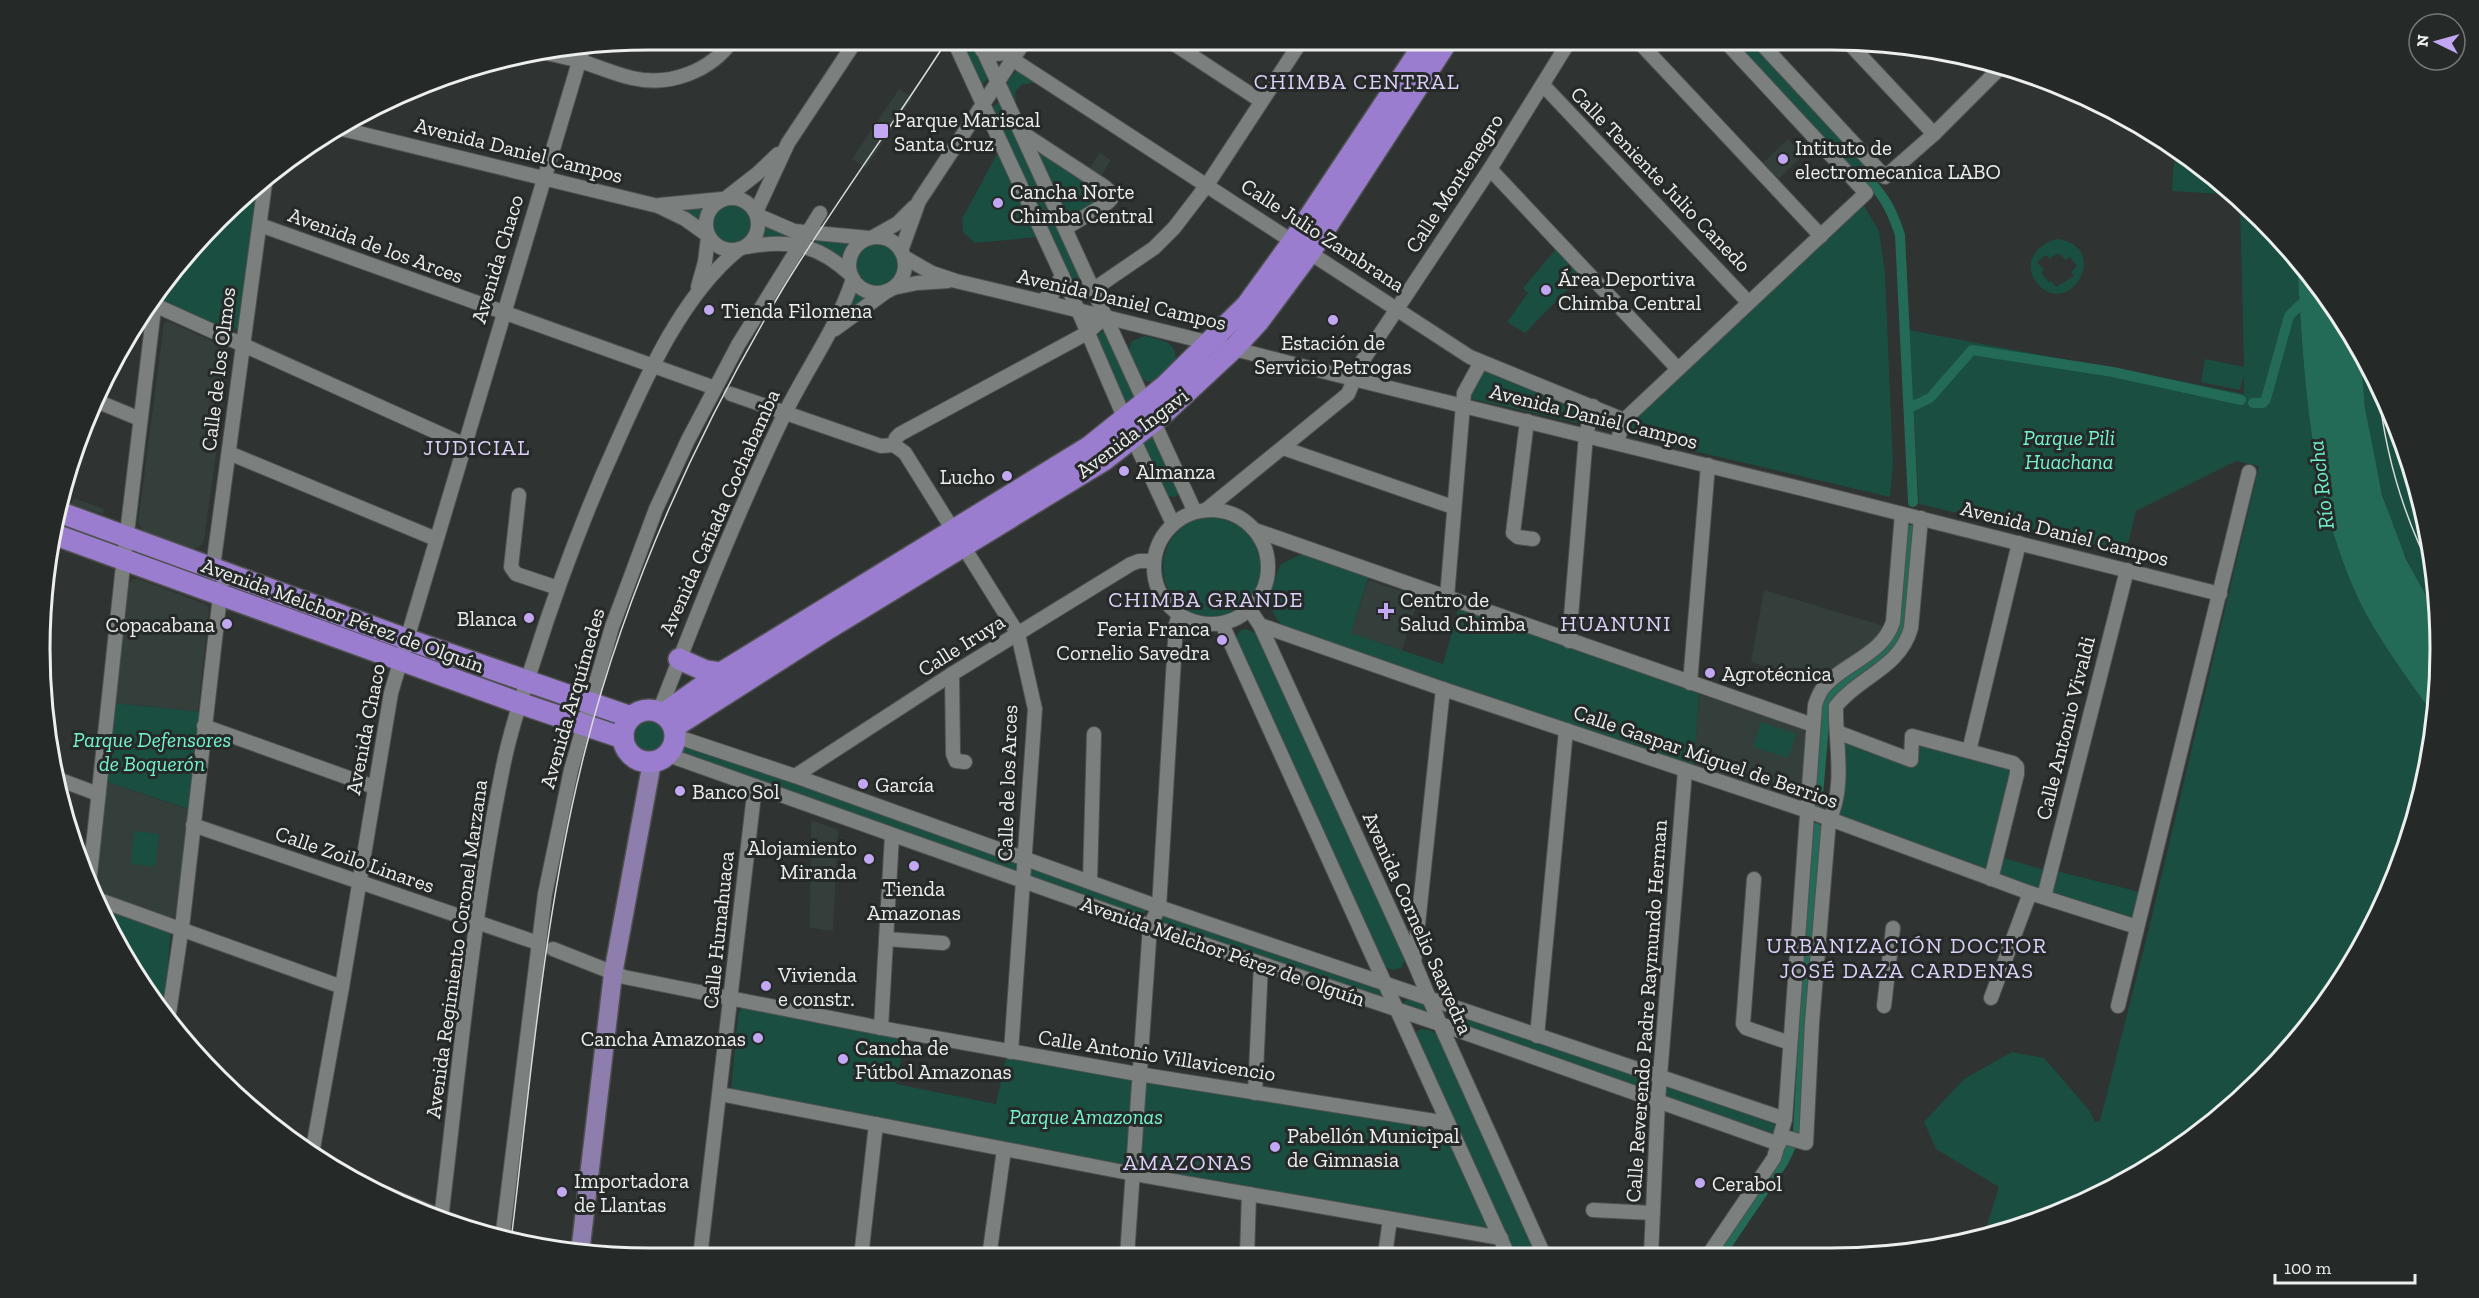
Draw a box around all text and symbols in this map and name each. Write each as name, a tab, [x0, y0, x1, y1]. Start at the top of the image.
north arrow	[2407, 12, 2467, 72]
text: N	[2413, 34, 2433, 48]
district label: CHIMBA CENTRAL	[1254, 68, 1460, 95]
street label: Calle Teniente Julio Canedo	[1566, 81, 1756, 277]
place label: Parque Mariscal Santa Cruz	[894, 107, 1041, 156]
street label: Calle Montenegro	[1400, 109, 1508, 257]
street label: Avenida Daniel Campos	[412, 112, 626, 188]
marker: Parque Mariscal Santa Cruz	[872, 122, 890, 140]
place label: Intituto de electromecanica LABO	[1795, 135, 2001, 184]
marker: Intituto de electromecanica LABO	[1776, 152, 1790, 166]
street label: Calle Julio Zambrana	[1237, 173, 1409, 297]
place label: Cancha Norte Chimba Central	[1010, 179, 1154, 228]
street label: Avenida Chaco	[466, 192, 528, 326]
marker: Cancha Norte Chimba Central	[991, 196, 1005, 210]
street label: Avenida de los Arces	[285, 202, 467, 288]
street label: Avenida Daniel Campos	[1015, 263, 1229, 335]
place label: Área Deportiva Chimba Central	[1558, 266, 1702, 315]
marker: Área Deportiva Chimba Central	[1539, 283, 1553, 297]
street label: Calle de los Olmos	[196, 286, 240, 452]
place label: Tienda Filomena	[721, 298, 872, 323]
marker: Tienda Filomena	[702, 303, 716, 317]
marker: Estación de Servicio Petrogas	[1326, 313, 1340, 327]
place label: Estación de Servicio Petrogas	[1254, 330, 1412, 379]
street label: Avenida Daniel Campos	[1487, 378, 1701, 454]
street label: Avenida Ingavi	[1071, 383, 1193, 483]
street label: Avenida Cañada Cochabamba	[653, 385, 785, 639]
park label: Parque Pili Huachana	[2023, 425, 2115, 474]
district label: JUDICIAL	[423, 434, 531, 461]
water label: Río Rocha	[2302, 439, 2340, 531]
place label: Almanza	[1136, 459, 1215, 484]
place label: Lucho	[940, 464, 995, 489]
marker: Almanza	[1117, 464, 1131, 478]
marker: Lucho	[1000, 469, 1014, 483]
street label: Avenida Daniel Campos	[1958, 495, 2172, 571]
street label: Avenida Melchor Pérez de Olguín	[198, 552, 488, 678]
district label: CHIMBA GRANDE	[1108, 586, 1304, 613]
place label: Centro de Salud Chimba	[1400, 587, 1526, 636]
marker: Centro de Salud Chimba	[1377, 602, 1395, 620]
street label: Avenida Arquímedes	[534, 605, 610, 791]
place label: Blanca	[457, 606, 517, 631]
street label: Calle Iruya	[913, 609, 1009, 681]
district label: HUANUNI	[1560, 610, 1672, 637]
marker: Blanca	[522, 611, 536, 625]
place label: Copacabana	[106, 612, 215, 637]
place label: Feria Franca Cornelio Savedra	[1056, 616, 1210, 665]
marker: Copacabana	[220, 617, 234, 631]
marker: Feria Franca Cornelio Savedra	[1215, 633, 1229, 647]
street label: Calle Antonio Vivaldi	[2030, 633, 2100, 822]
street label: Avenida Chaco	[340, 661, 390, 797]
place label: Agrotécnica	[1722, 661, 1832, 686]
marker: Agrotécnica	[1703, 666, 1717, 680]
street label: Calle Gaspar Miguel de Berrios	[1570, 699, 1842, 813]
street label: Calle de los Arces	[992, 704, 1022, 862]
park label: Parque Defensores de Boquerón	[73, 727, 231, 776]
place label: García	[875, 772, 934, 797]
marker: García	[856, 777, 870, 791]
street label: Avenida Regimiento Coronel Marzana	[420, 778, 492, 1120]
place label: Banco Sol	[692, 779, 780, 804]
marker: Banco Sol	[673, 784, 687, 798]
street label: Avenida Cornelio Saavedra	[1358, 808, 1478, 1038]
street label: Calle Reverendo Padre Raymundo Herman	[1620, 819, 1672, 1203]
street label: Calle Zoilo Linares	[272, 820, 438, 898]
place label: Alojamiento Miranda	[747, 835, 857, 884]
street label: Calle Humahuaca	[697, 850, 739, 1010]
marker: Alojamiento Miranda	[862, 852, 876, 866]
marker: Tienda Amazonas	[907, 859, 921, 873]
place label: Tienda Amazonas	[867, 876, 961, 925]
street label: Avenida Melchor Pérez de Olguín	[1078, 891, 1368, 1011]
district label: URBANIZACIÓN DOCTOR JOSÉ DAZA CARDENAS	[1766, 932, 2048, 984]
place label: Vivienda e constr.	[777, 962, 857, 1011]
marker: Vivienda e constr.	[759, 979, 773, 993]
street label: Calle Antonio Villavicencio	[1036, 1024, 1278, 1086]
place label: Cancha Amazonas	[581, 1026, 746, 1051]
marker: Cancha Amazonas	[751, 1031, 765, 1045]
place label: Cancha de Fútbol Amazonas	[855, 1035, 1012, 1084]
marker: Cancha de Fútbol Amazonas	[836, 1052, 850, 1066]
park label: Parque Amazonas	[1009, 1104, 1163, 1129]
place label: Pabellón Municipal de Gimnasia	[1287, 1123, 1460, 1172]
marker: Pabellón Municipal de Gimnasia	[1268, 1140, 1282, 1154]
district label: AMAZONAS	[1123, 1149, 1253, 1176]
place label: Importadora de Llantas	[574, 1168, 689, 1217]
place label: Cerabol	[1712, 1171, 1782, 1196]
marker: Cerabol	[1693, 1176, 1707, 1190]
marker: Importadora de Llantas	[555, 1185, 569, 1199]
scale bar	[2275, 1247, 2414, 1285]
text: 100 m	[2284, 1257, 2332, 1279]

